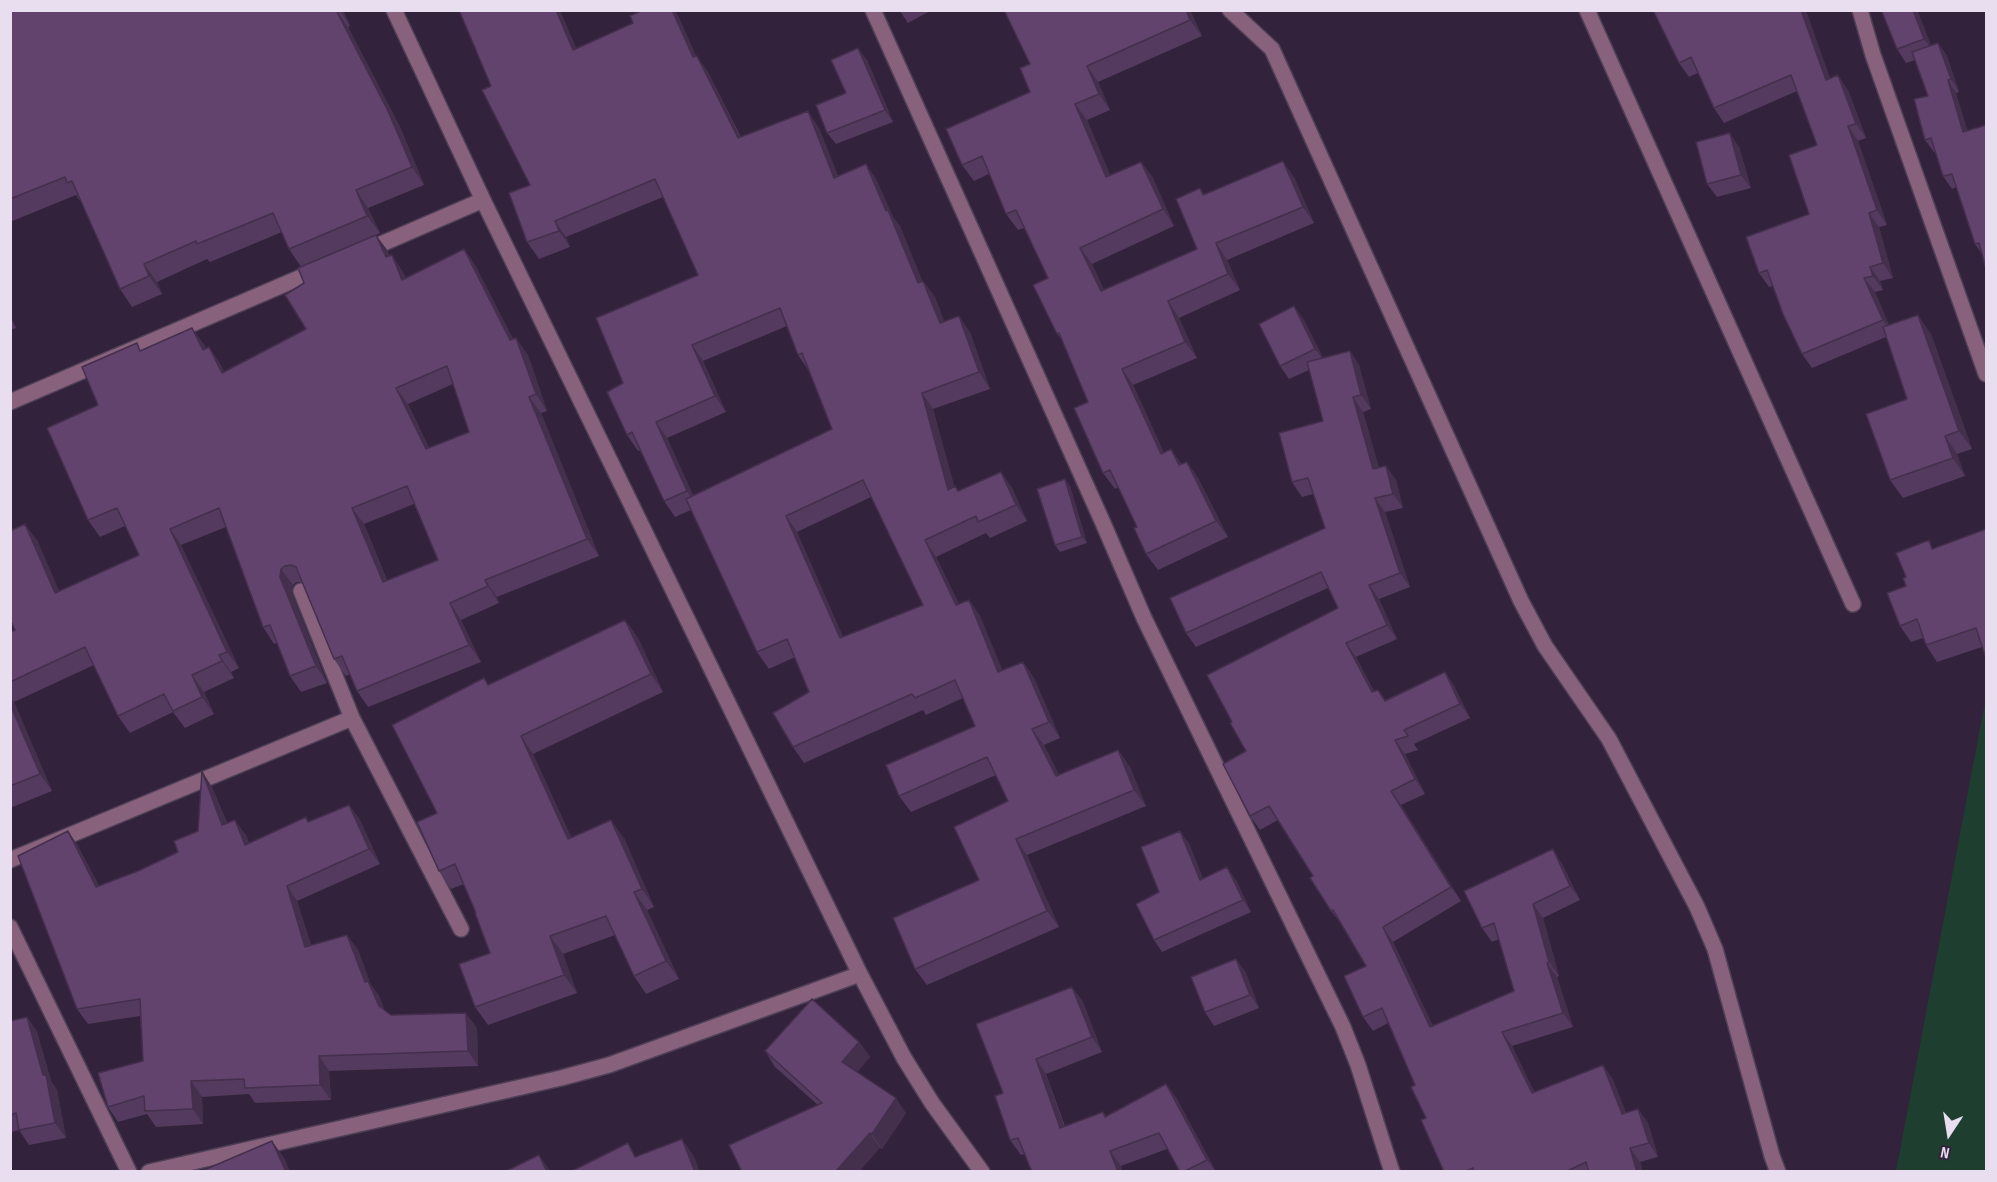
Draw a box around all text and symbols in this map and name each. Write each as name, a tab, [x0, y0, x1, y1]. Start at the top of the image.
north arrow	[1919, 1104, 1979, 1164]
text: N	[1939, 1142, 1951, 1162]

